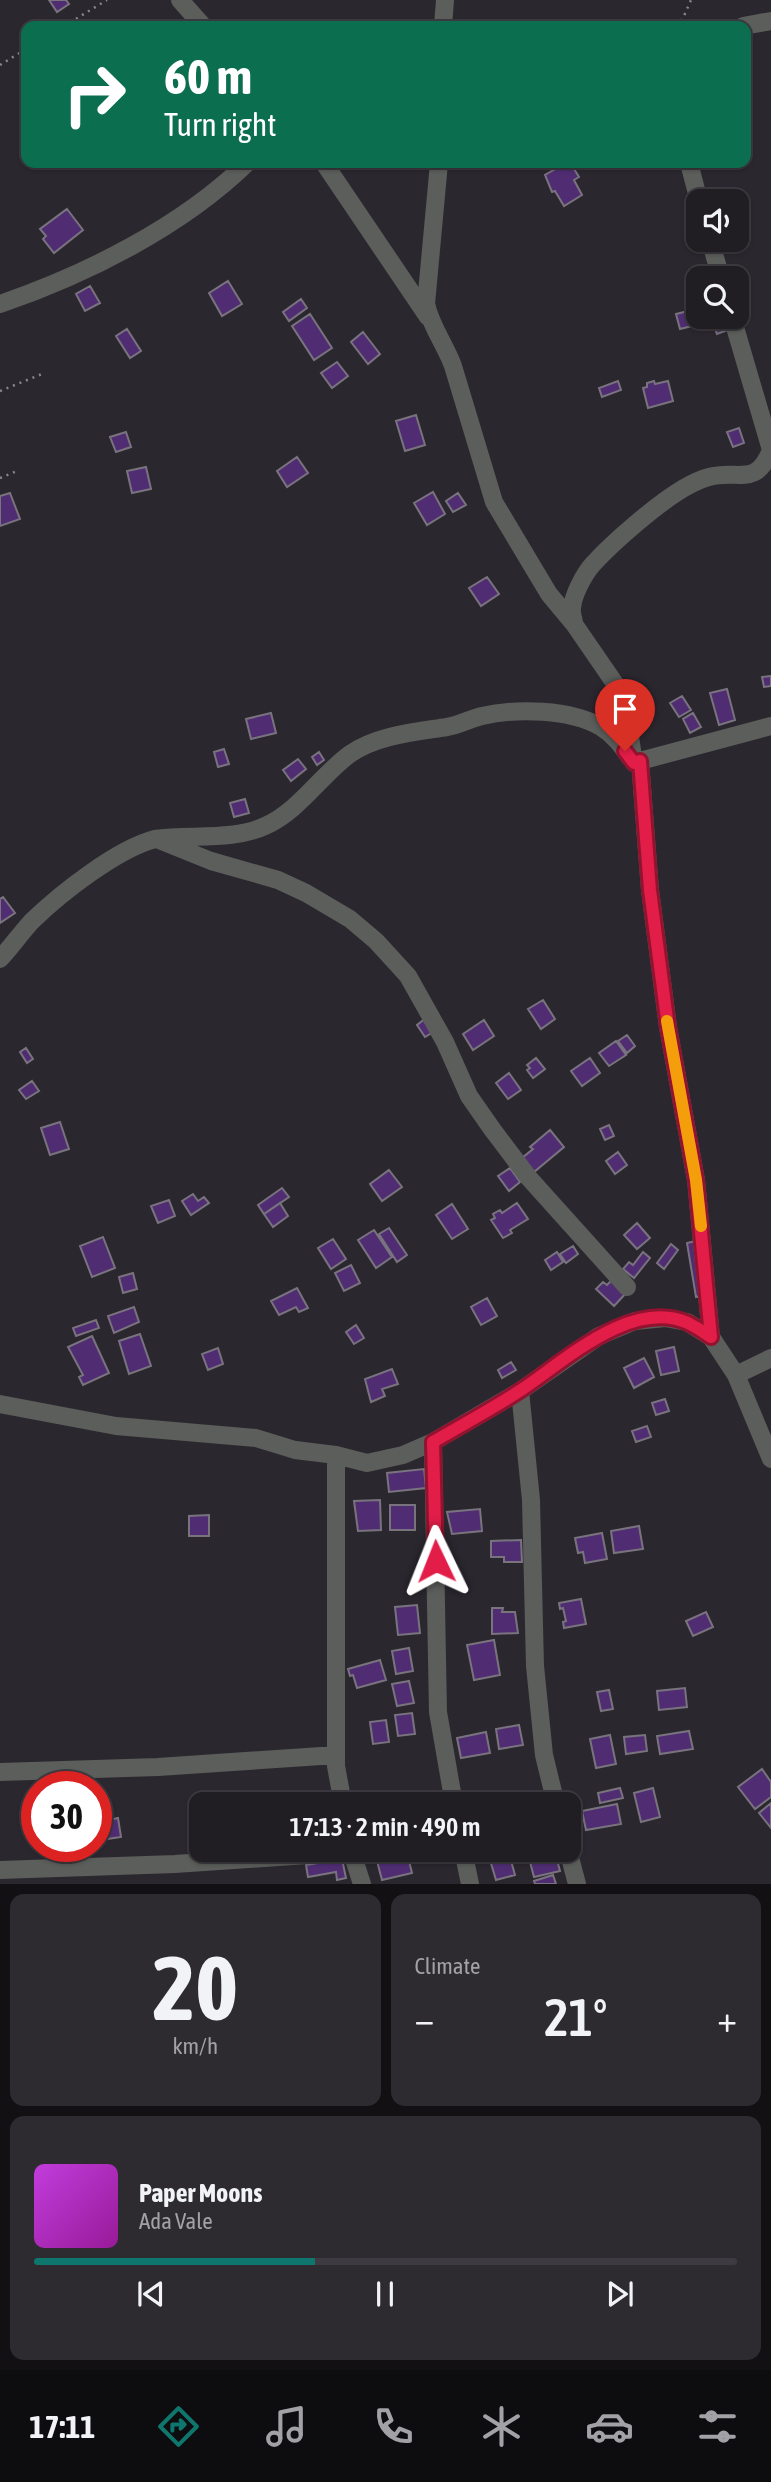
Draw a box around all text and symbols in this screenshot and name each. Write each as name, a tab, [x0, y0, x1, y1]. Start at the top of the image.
text: 60 m	[164, 48, 252, 104]
icon: right	[49, 49, 140, 140]
text: Turn right	[164, 106, 277, 143]
map controls	[686, 189, 749, 329]
button: sound	[686, 189, 749, 252]
button: search	[686, 266, 749, 329]
pin	[595, 679, 655, 751]
icon: arrive	[606, 690, 644, 728]
position arrow	[399, 1524, 473, 1598]
speed limit sign: 30	[21, 1771, 112, 1862]
text: 17:13 · 2 min · 490 m	[290, 1812, 480, 1842]
text: 20	[152, 1935, 238, 2039]
text: Climate	[415, 1953, 480, 1979]
text: 21°	[544, 1987, 607, 2047]
text: −	[415, 1997, 434, 2040]
text: +	[717, 1997, 737, 2040]
text: km/h	[172, 2033, 218, 2059]
text: Paper Moons	[139, 2178, 262, 2208]
text: Ada Vale	[139, 2208, 213, 2234]
icon: previous	[132, 2275, 170, 2313]
icon: pause	[366, 2275, 404, 2313]
icon: next	[601, 2275, 639, 2313]
icon: directions	[154, 2402, 203, 2451]
icon: music	[262, 2402, 311, 2451]
icon: phone	[369, 2402, 418, 2451]
icon: climate	[477, 2402, 526, 2451]
icon: car	[585, 2402, 634, 2451]
icon: filters	[693, 2402, 742, 2451]
text: 17:11	[29, 2408, 95, 2445]

